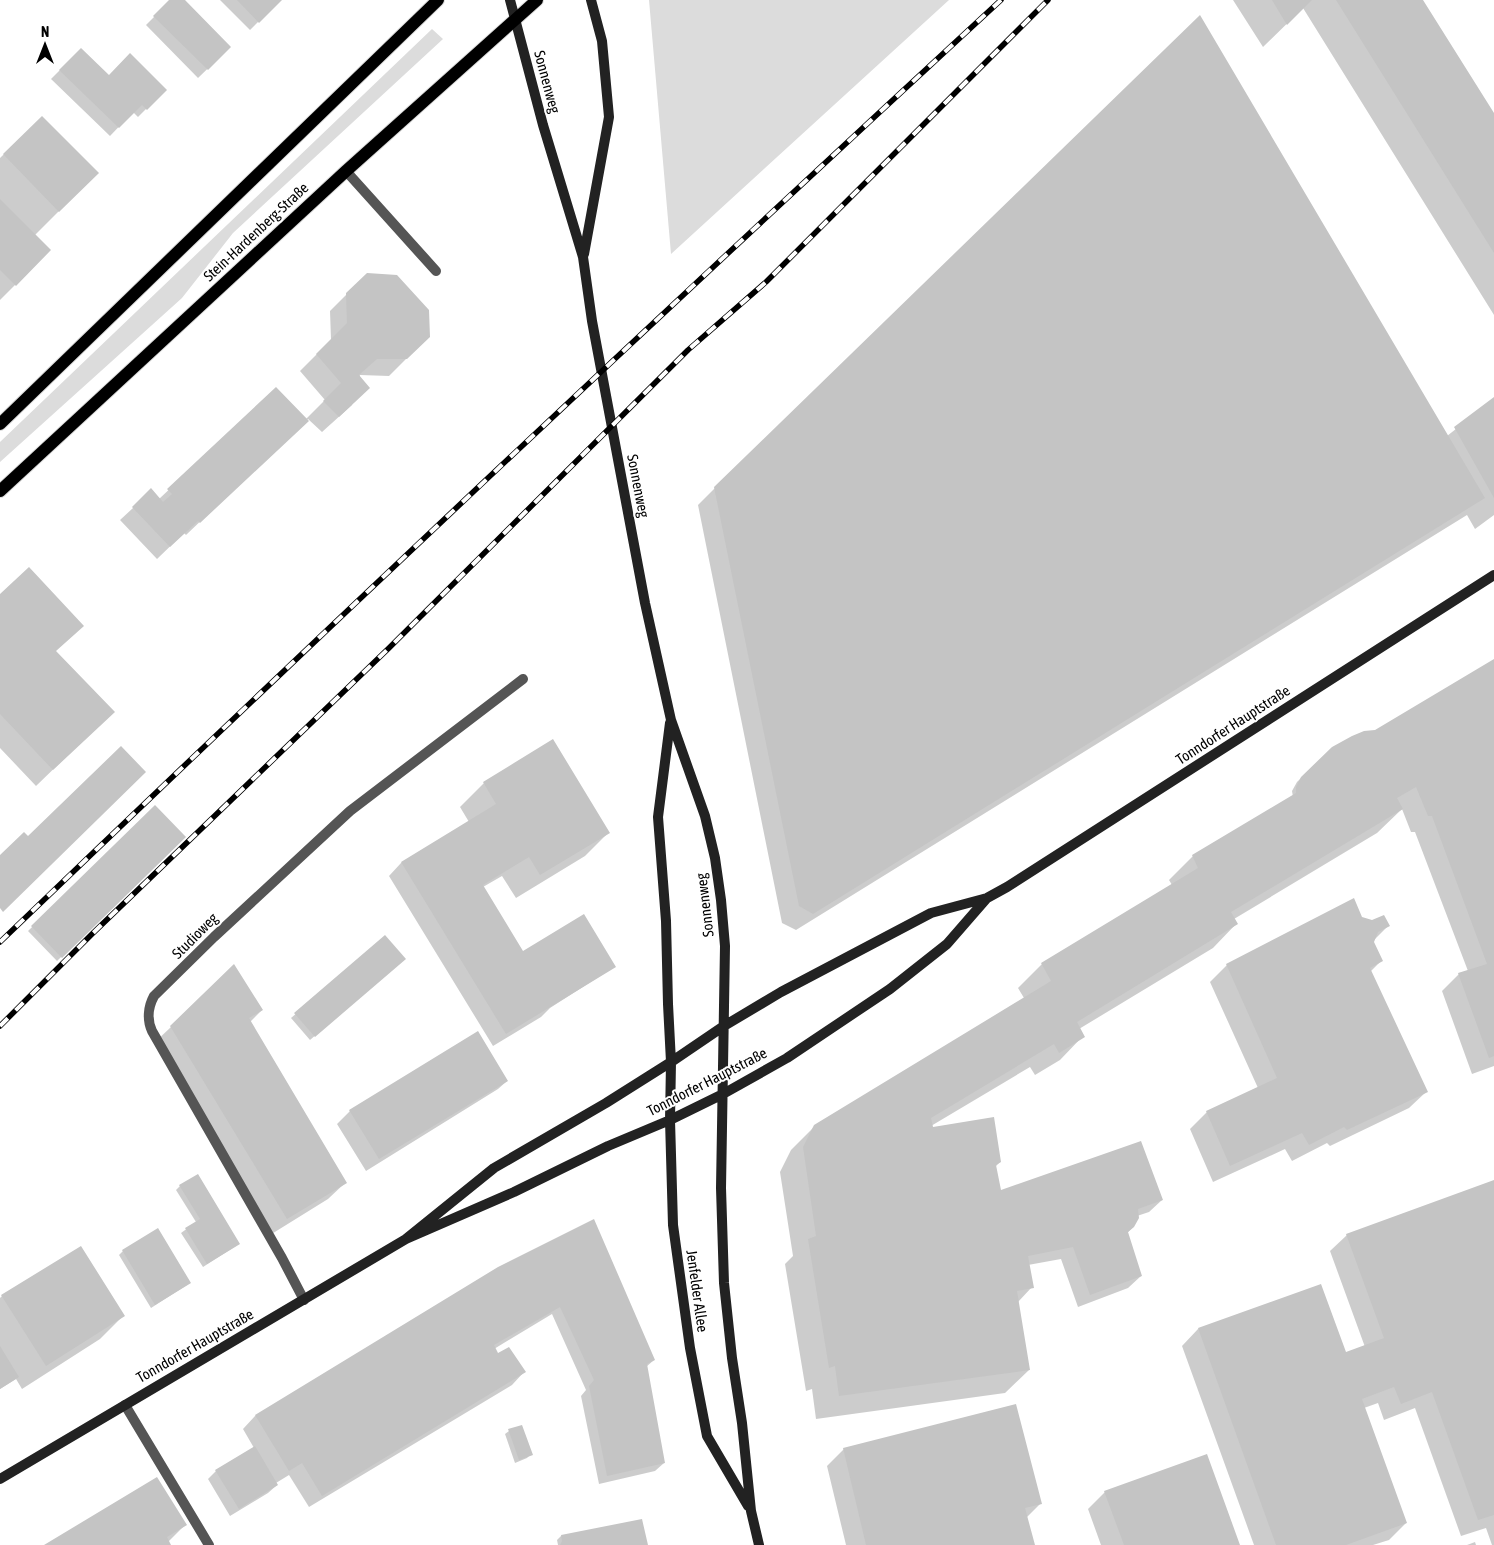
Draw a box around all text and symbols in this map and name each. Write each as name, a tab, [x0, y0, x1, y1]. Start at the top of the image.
north arrow	[20, 20, 70, 70]
text: N	[41, 24, 49, 40]
street label: Sonnenweg	[531, 49, 564, 116]
street label: Stein-Hardenberg-Straße	[200, 179, 312, 284]
street label: Sonnenweg	[624, 453, 653, 519]
street label: Tonndorfer Hauptstraße	[1173, 681, 1293, 768]
street label: Sonnenweg	[692, 872, 717, 938]
street label: Studioweg	[168, 909, 221, 962]
street label: Tonndorfer Hauptstraße	[644, 1044, 770, 1119]
street label: Jenfelder Allee	[683, 1249, 712, 1333]
street label: Tonndorfer Hauptstraße	[133, 1305, 256, 1386]

